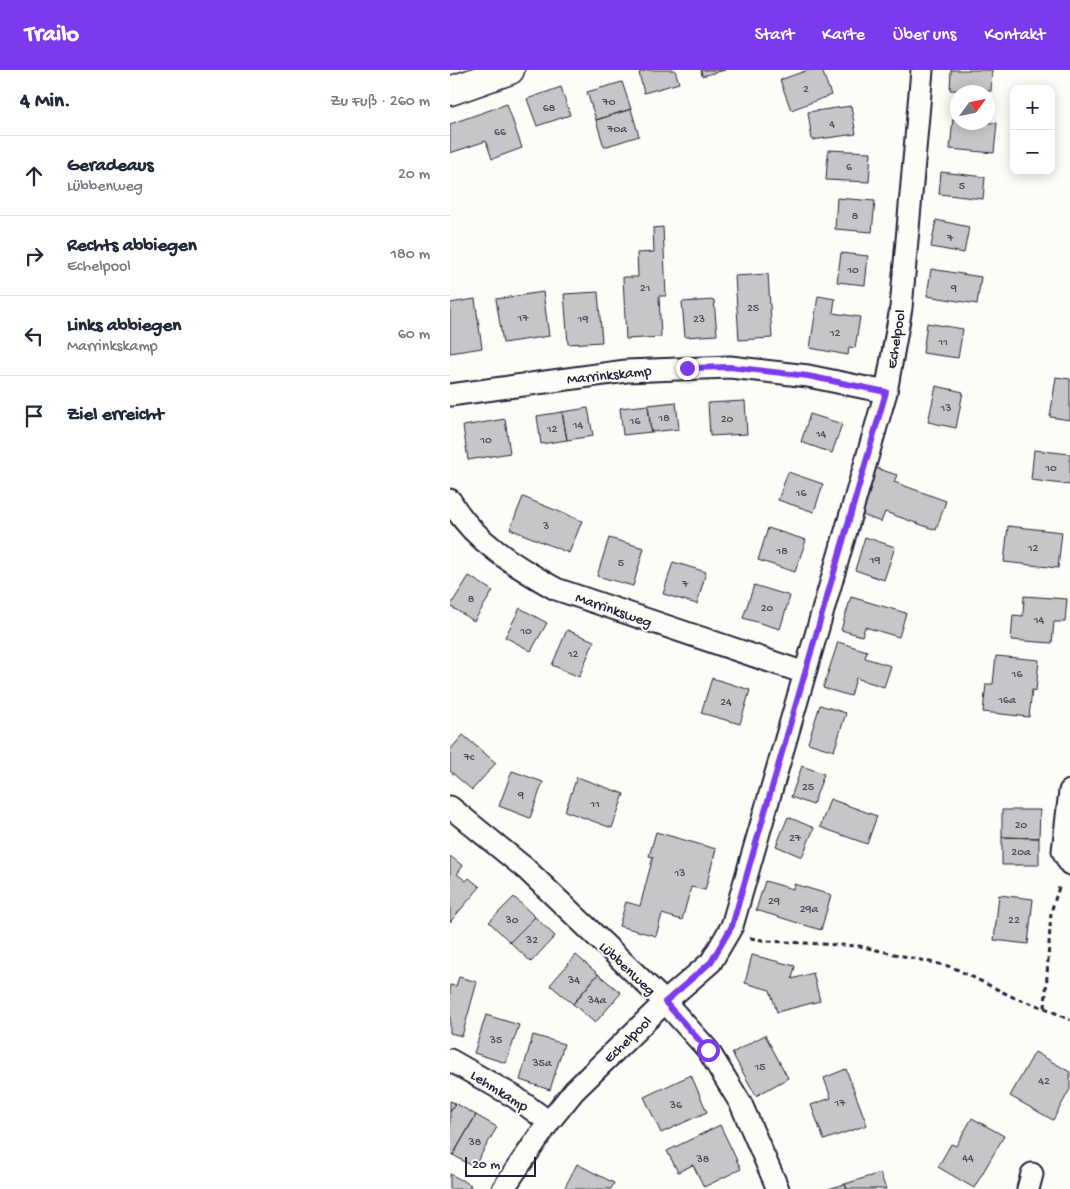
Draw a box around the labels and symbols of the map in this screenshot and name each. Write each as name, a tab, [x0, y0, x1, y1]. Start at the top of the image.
house number: 2	[803, 83, 809, 97]
north arrow	[950, 85, 995, 130]
house number: 70	[601, 96, 616, 110]
house number: 68	[543, 102, 556, 116]
house number: 4	[829, 118, 835, 132]
house number: 70a	[606, 123, 627, 137]
house number: 66	[494, 126, 507, 140]
house number: 6	[846, 161, 853, 175]
house number: 5	[959, 180, 965, 194]
house number: 8	[852, 210, 859, 224]
house number: 7	[946, 232, 954, 246]
house number: 10	[846, 264, 859, 278]
house number: 21	[640, 282, 651, 296]
house number: 9	[950, 282, 957, 296]
house number: 25	[747, 302, 759, 316]
street label: Echelpool	[883, 308, 911, 370]
house number: 17	[516, 312, 529, 326]
house number: 19	[577, 313, 588, 327]
house number: 23	[693, 313, 705, 327]
house number: 12	[829, 327, 840, 341]
house number: 11	[937, 336, 948, 350]
route end	[676, 357, 699, 380]
street label: Marrinkskamp	[566, 363, 653, 389]
house number: 13	[939, 402, 952, 416]
house number: 18	[657, 412, 670, 426]
house number: 20	[721, 413, 734, 427]
house number: 16	[629, 415, 641, 429]
house number: 14	[572, 419, 584, 433]
house number: 12	[546, 423, 557, 437]
house number: 14	[815, 428, 827, 442]
house number: 10	[479, 434, 492, 448]
house number: 10	[1044, 462, 1057, 476]
house number: 16	[795, 487, 807, 501]
house number: 3	[542, 520, 549, 534]
house number: 12	[1027, 542, 1038, 556]
house number: 18	[775, 545, 788, 559]
house number: 19	[869, 554, 880, 568]
house number: 5	[618, 557, 624, 571]
house number: 7	[681, 578, 689, 592]
street label: Marrinksweg	[573, 589, 654, 632]
house number: 8	[468, 593, 475, 607]
house number: 20	[761, 602, 774, 616]
house number: 14	[1033, 614, 1045, 628]
house number: 10	[519, 625, 532, 639]
house number: 12	[567, 648, 578, 662]
house number: 16	[1011, 668, 1023, 682]
house number: 16a	[997, 694, 1016, 708]
house number: 24	[720, 696, 732, 710]
house number: 7c	[463, 751, 475, 765]
house number: 25	[802, 781, 814, 795]
house number: 9	[517, 789, 524, 803]
house number: 11	[589, 798, 600, 812]
house number: 20	[1015, 819, 1028, 833]
house number: 27	[789, 832, 802, 846]
house number: 20a	[1011, 846, 1031, 860]
house number: 13	[673, 867, 686, 881]
house number: 29	[768, 895, 780, 909]
house number: 29a	[800, 903, 819, 917]
house number: 30	[504, 914, 519, 928]
house number: 22	[1008, 914, 1020, 928]
house number: 32	[525, 934, 538, 948]
street label: Lübbenweg	[594, 939, 659, 1000]
house number: 34	[567, 974, 580, 988]
house number: 34a	[587, 994, 607, 1008]
street label: Echelpool	[601, 1013, 656, 1068]
house number: 35	[489, 1034, 502, 1048]
route start	[697, 1039, 720, 1062]
house number: 35a	[531, 1057, 552, 1071]
house number: 15	[753, 1061, 766, 1075]
street label: Lehmkamp	[467, 1067, 532, 1117]
house number: 42	[1038, 1075, 1050, 1089]
house number: 17	[833, 1097, 846, 1111]
house number: 36	[669, 1099, 683, 1113]
house number: 38	[468, 1136, 482, 1150]
house number: 44	[962, 1152, 974, 1166]
house number: 38	[696, 1153, 710, 1167]
scale bar	[465, 1154, 536, 1177]

